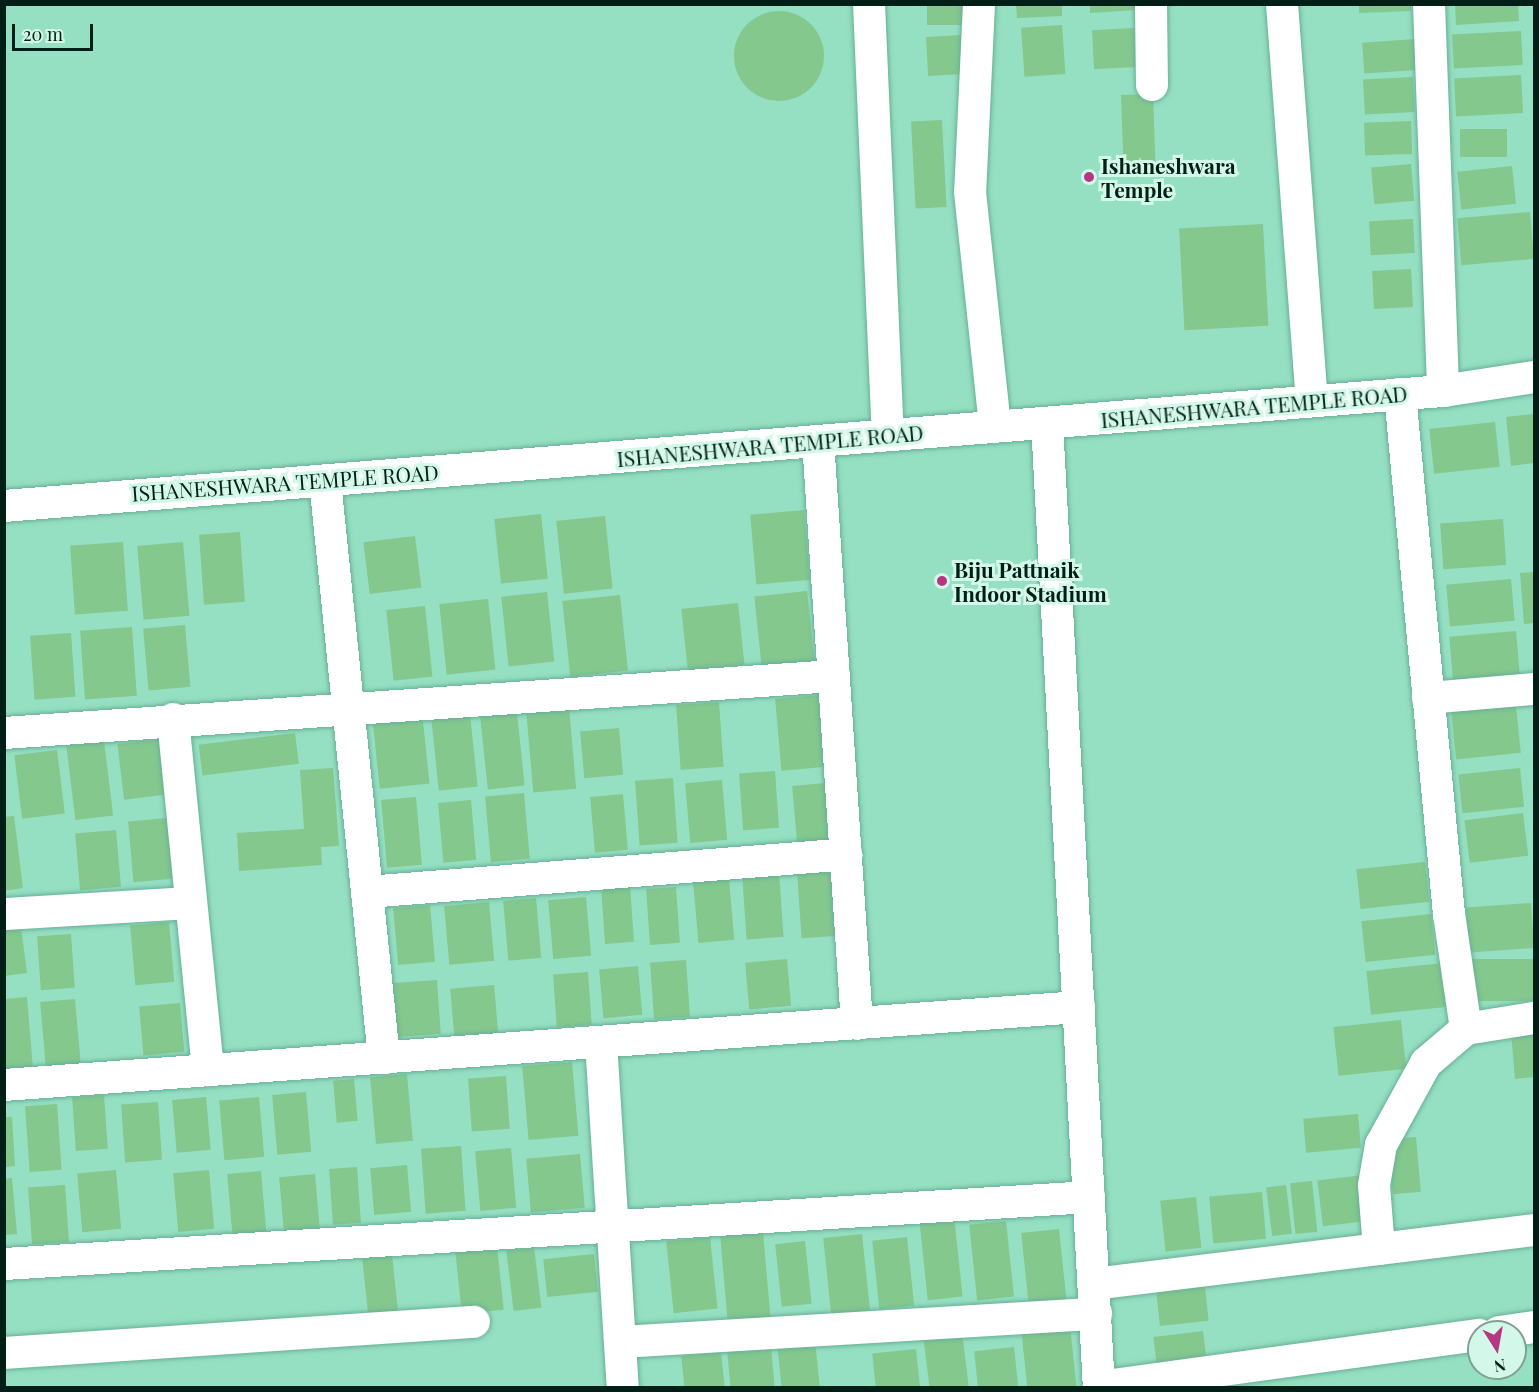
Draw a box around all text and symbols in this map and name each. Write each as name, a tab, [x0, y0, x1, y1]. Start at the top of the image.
scale bar	[15, 12, 96, 50]
text: 20 m	[23, 22, 63, 46]
place label: Ishaneshwara Temple	[1101, 152, 1236, 202]
marker: Ishaneshwara Temple	[1082, 170, 1096, 184]
street label: ISHANESHWARA TEMPLE ROAD	[1099, 380, 1409, 432]
street label: ISHANESHWARA TEMPLE ROAD	[615, 419, 925, 471]
street label: ISHANESHWARA TEMPLE ROAD	[130, 459, 440, 505]
place label: Biju Pattnaik Indoor Stadium	[954, 556, 1107, 606]
marker: Biju Pattnaik Indoor Stadium	[935, 574, 949, 588]
north arrow	[1467, 1320, 1527, 1380]
text: N	[1492, 1355, 1508, 1378]

